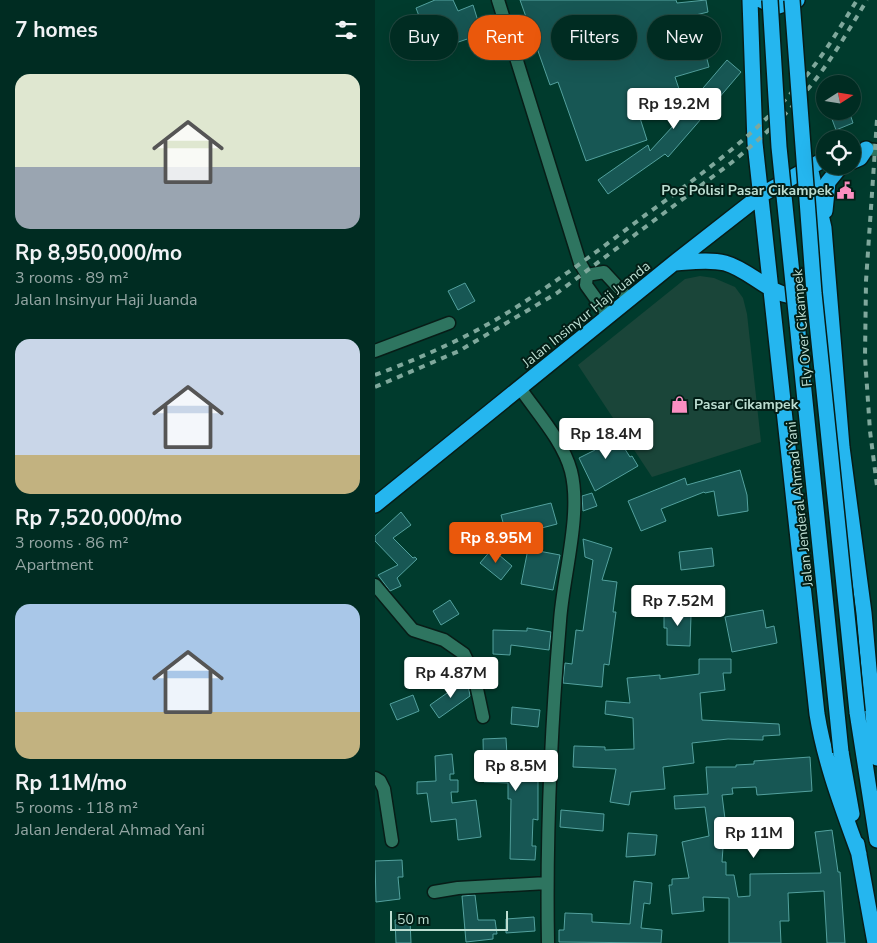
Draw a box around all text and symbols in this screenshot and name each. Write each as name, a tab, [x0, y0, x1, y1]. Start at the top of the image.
chip: Buy	[390, 15, 458, 60]
chip: Rent	[468, 15, 541, 60]
chip: Filters	[551, 15, 637, 60]
chip: New	[647, 15, 721, 60]
text: 7 homes	[15, 16, 98, 44]
icon: filters	[332, 16, 360, 44]
north arrow	[816, 75, 861, 120]
map controls	[816, 75, 861, 175]
pin: Rp 19.2M	[622, 88, 726, 130]
text: Rp 19.2M	[638, 93, 710, 115]
icon: home	[143, 107, 233, 197]
button: locate	[816, 130, 861, 175]
public building icon: Pos Polisi Pasar Cikampek	[836, 180, 856, 200]
place label: Pos Polisi Pasar Cikampek	[661, 181, 832, 200]
text: Rp 8,950,000/mo	[15, 239, 182, 267]
street label: Jalan Insinyur Haji Juanda	[518, 257, 654, 373]
text: 3 rooms · 89 m²	[15, 267, 128, 289]
street label: Fly Over Cikampek	[788, 267, 817, 388]
text: Jalan Insinyur Haji Juanda	[15, 289, 198, 311]
icon: home	[143, 372, 233, 462]
shop icon: Pasar Cikampek	[670, 394, 690, 414]
place label: Pasar Cikampek	[694, 395, 799, 414]
pin: Rp 18.4M	[554, 418, 658, 460]
street label: Jalan Jenderal Ahmad Yani	[781, 420, 818, 588]
text: Rp 18.4M	[570, 423, 642, 445]
text: Rp 7,520,000/mo	[15, 504, 182, 532]
pin: Rp 8.95M	[444, 522, 548, 564]
text: Rp 8.95M	[460, 527, 532, 549]
text: 3 rooms · 86 m²	[15, 532, 128, 554]
text: Apartment	[15, 554, 93, 576]
pin: Rp 7.52M	[626, 584, 730, 627]
text: Rp 7.52M	[642, 590, 714, 612]
icon: home	[143, 637, 233, 727]
pin: Rp 4.87M	[399, 656, 503, 699]
text: Rp 4.87M	[415, 662, 487, 684]
pin: Rp 8.5M	[470, 750, 562, 792]
text: Rp 8.5M	[485, 755, 547, 777]
text: Rp 11M/mo	[15, 769, 127, 797]
text: 5 rooms · 118 m²	[15, 797, 138, 819]
pin: Rp 11M	[713, 816, 795, 859]
text: Jalan Jenderal Ahmad Yani	[15, 819, 205, 841]
text: Rp 11M	[725, 822, 783, 844]
scale bar	[390, 908, 507, 931]
text: 50 m	[397, 910, 429, 929]

